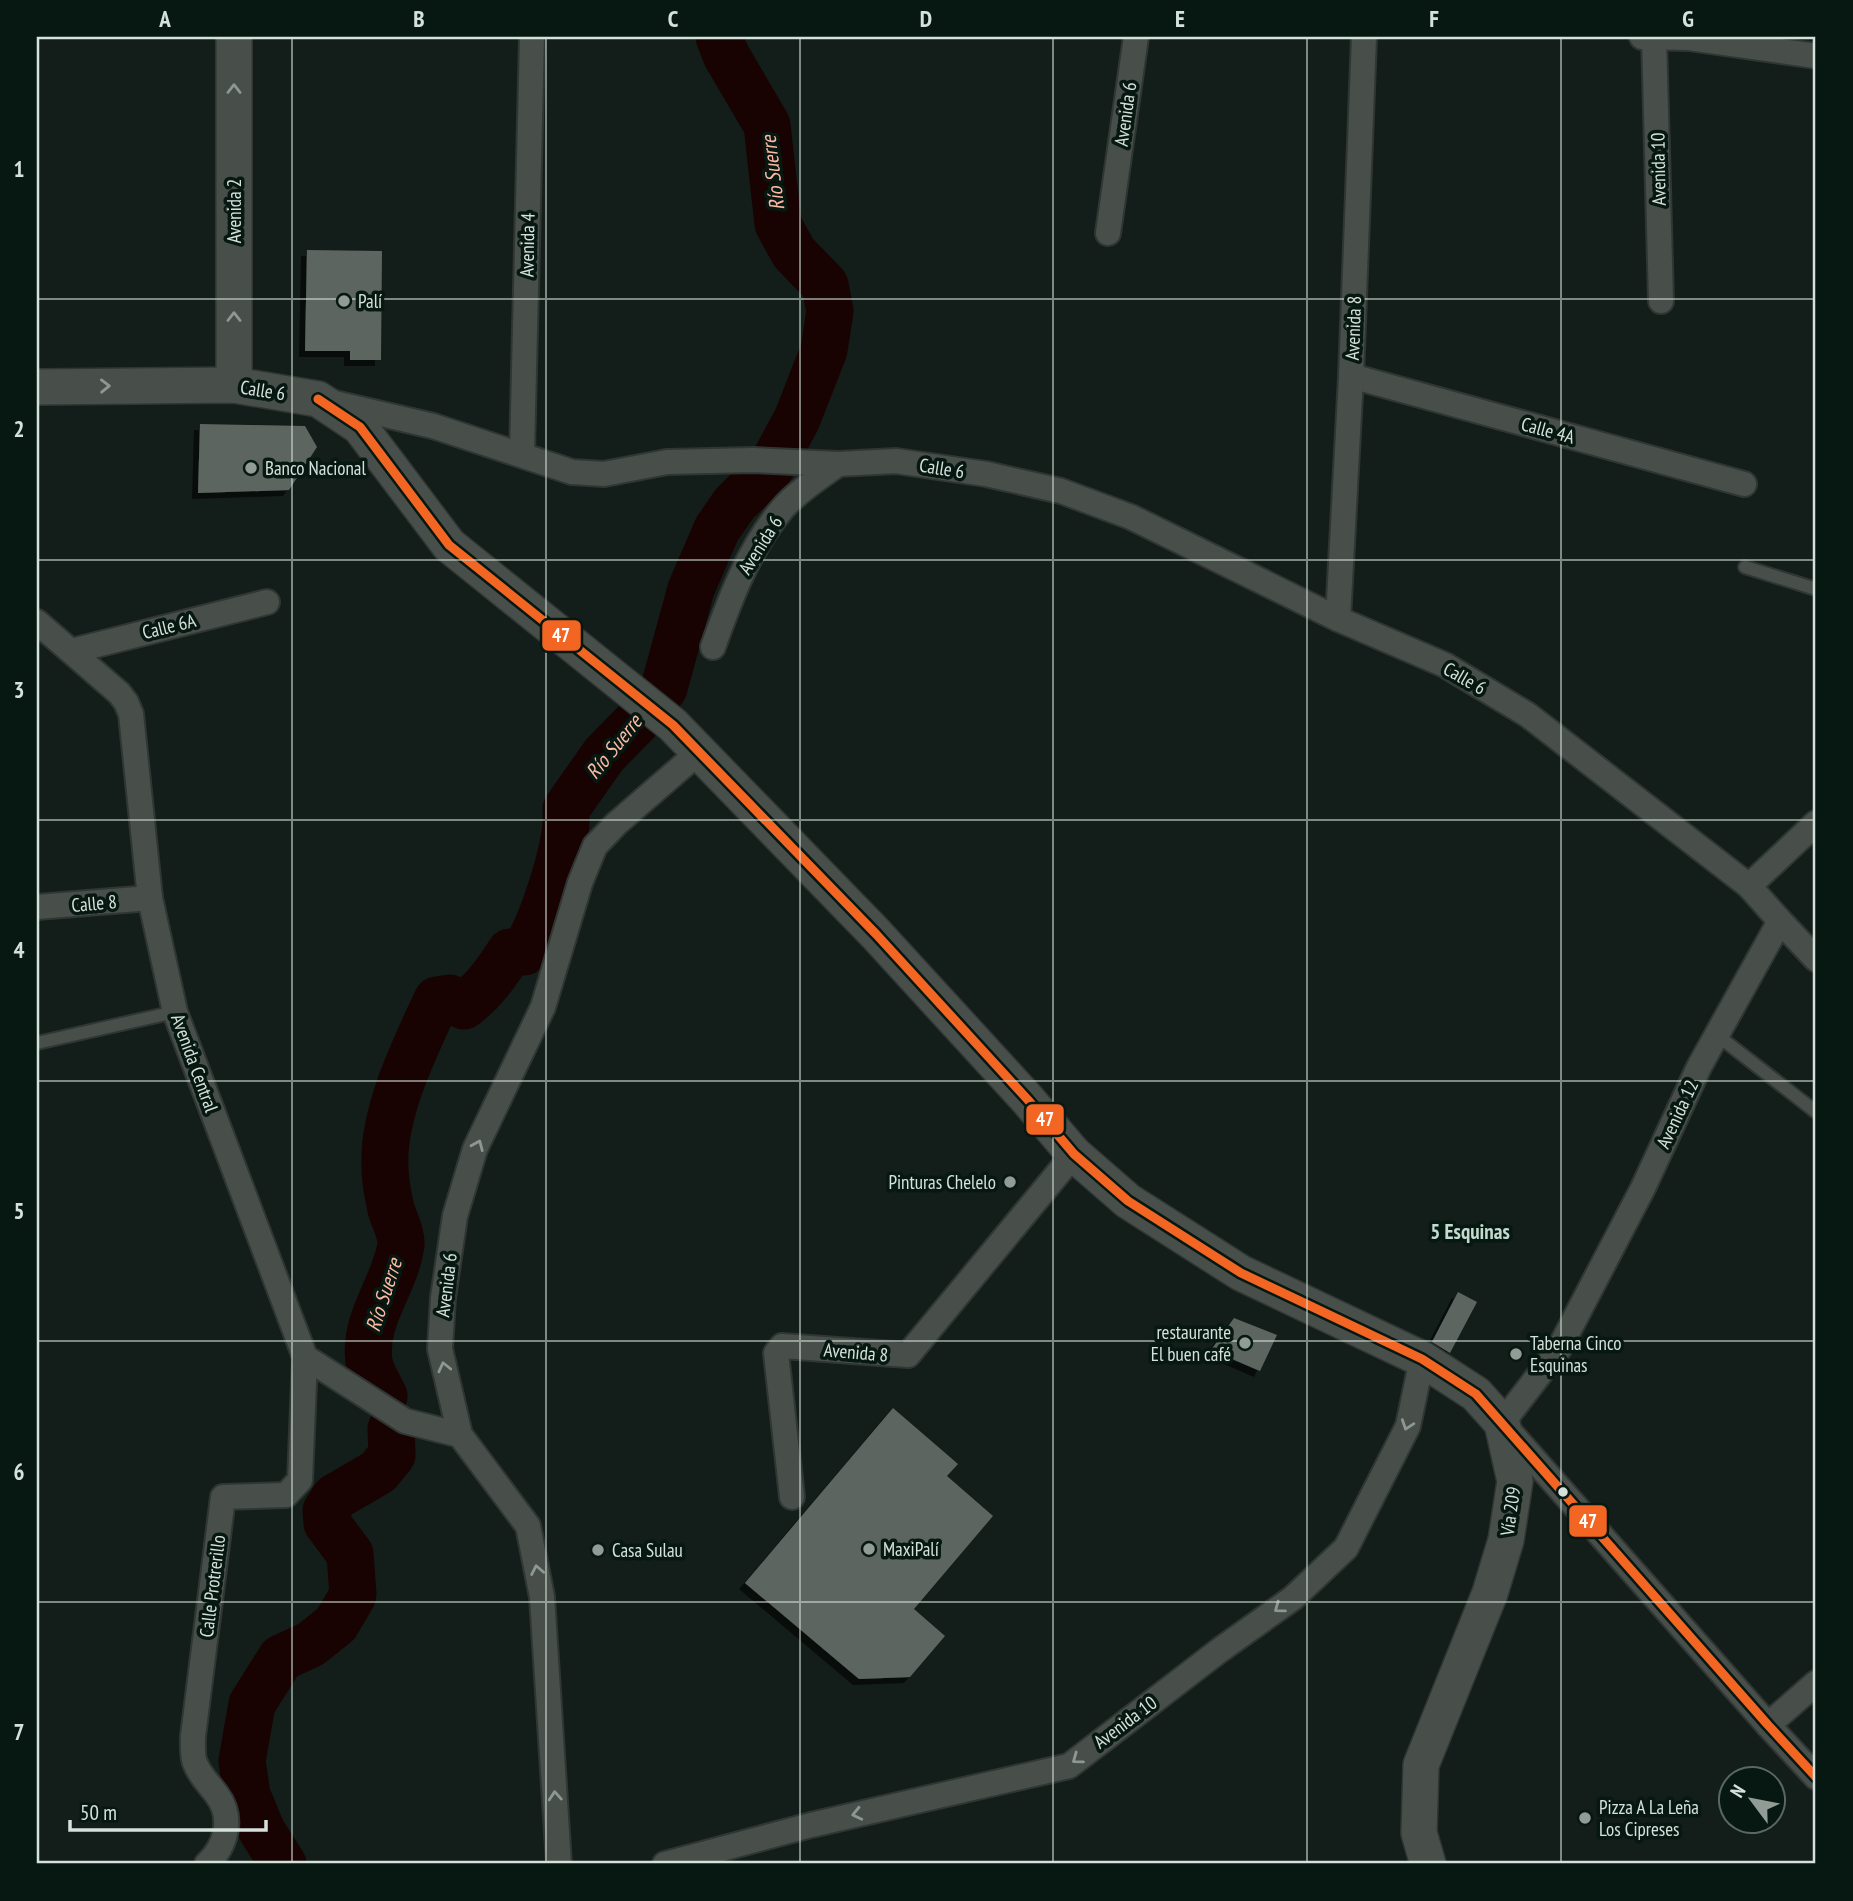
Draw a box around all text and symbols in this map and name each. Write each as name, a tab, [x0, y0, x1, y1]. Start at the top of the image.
text: A	[158, 4, 171, 33]
text: B	[413, 4, 425, 33]
text: C	[668, 4, 679, 33]
text: D	[920, 4, 932, 33]
text: E	[1175, 4, 1185, 33]
text: F	[1429, 4, 1439, 33]
text: G	[1682, 4, 1694, 33]
street label: Avenida 6	[1109, 80, 1141, 148]
one-way arrow	[226, 84, 242, 94]
street label: Avenida 10	[1645, 132, 1671, 206]
water label: Río Suerre	[754, 133, 790, 212]
text: 1	[14, 154, 25, 183]
street label: Avenida 2	[222, 179, 246, 243]
street label: Avenida 4	[514, 212, 540, 277]
place label: Palí	[358, 289, 382, 313]
marker: Palí	[336, 293, 352, 309]
street label: Avenida 8	[1340, 295, 1366, 361]
one-way arrow	[226, 311, 242, 322]
street label: Calle 6	[239, 375, 287, 405]
one-way arrow	[100, 379, 111, 394]
street label: Calle 4A	[1519, 411, 1577, 449]
text: 2	[14, 414, 25, 443]
street label: Calle 6	[918, 453, 966, 483]
place label: Banco Nacional	[265, 456, 366, 480]
marker: Banco Nacional	[243, 460, 259, 476]
street label: Avenida 6	[733, 511, 787, 579]
street label: Calle 6A	[140, 608, 198, 644]
line badge: 47	[541, 619, 582, 652]
text: 47	[552, 623, 570, 647]
street label: Calle 6	[1439, 656, 1491, 700]
text: 3	[14, 675, 25, 704]
water label: Río Suerre	[579, 708, 649, 784]
street label: Calle 8	[70, 889, 118, 917]
text: 4	[14, 935, 25, 964]
street label: Avenida Central	[166, 1011, 224, 1116]
street label: Avenida 12	[1651, 1076, 1703, 1152]
line badge: 47	[1025, 1103, 1065, 1136]
text: 47	[1036, 1107, 1054, 1131]
one-way arrow	[470, 1140, 484, 1152]
place label: Pinturas Chelelo	[888, 1170, 996, 1194]
marker: Pinturas Chelelo	[1002, 1174, 1018, 1190]
text: 5	[14, 1196, 25, 1225]
district label: 5 Esquinas	[1430, 1218, 1510, 1245]
street label: Avenida 6	[430, 1252, 462, 1318]
water label: Río Suerre	[359, 1254, 408, 1335]
place label: restaurante El buen café	[1151, 1320, 1231, 1366]
place label: Taberna Cinco Esquinas	[1530, 1331, 1622, 1377]
marker: restaurante El buen café	[1237, 1335, 1253, 1351]
street label: Avenida 8	[823, 1337, 889, 1367]
marker: Taberna Cinco Esquinas	[1508, 1346, 1524, 1362]
one-way arrow	[438, 1362, 452, 1374]
one-way arrow	[1401, 1419, 1415, 1431]
text: 6	[14, 1457, 25, 1486]
street label: Vía 209	[1495, 1485, 1525, 1538]
unlabelled marker	[1556, 1485, 1570, 1499]
line badge: 47	[1568, 1504, 1608, 1538]
text: 47	[1579, 1509, 1597, 1533]
street label: Calle Protrerillo	[194, 1533, 230, 1639]
place label: MaxiPalí	[883, 1537, 939, 1561]
place label: Casa Sulau	[612, 1538, 683, 1562]
marker: MaxiPalí	[861, 1541, 877, 1557]
marker: Casa Sulau	[590, 1542, 606, 1558]
one-way arrow	[530, 1564, 545, 1576]
one-way arrow	[1274, 1600, 1287, 1612]
street label: Avenida 10	[1089, 1690, 1161, 1754]
text: 7	[14, 1717, 25, 1746]
one-way arrow	[1072, 1751, 1085, 1763]
north arrow	[1716, 1764, 1786, 1834]
text: N	[1725, 1780, 1750, 1802]
scale bar	[70, 1789, 266, 1833]
one-way arrow	[548, 1790, 563, 1801]
place label: Pizza A La Leña Los Cipreses	[1599, 1795, 1699, 1841]
text: 50 m	[80, 1799, 117, 1826]
one-way arrow	[852, 1806, 864, 1821]
marker: Pizza A La Leña Los Cipreses	[1577, 1810, 1593, 1826]

